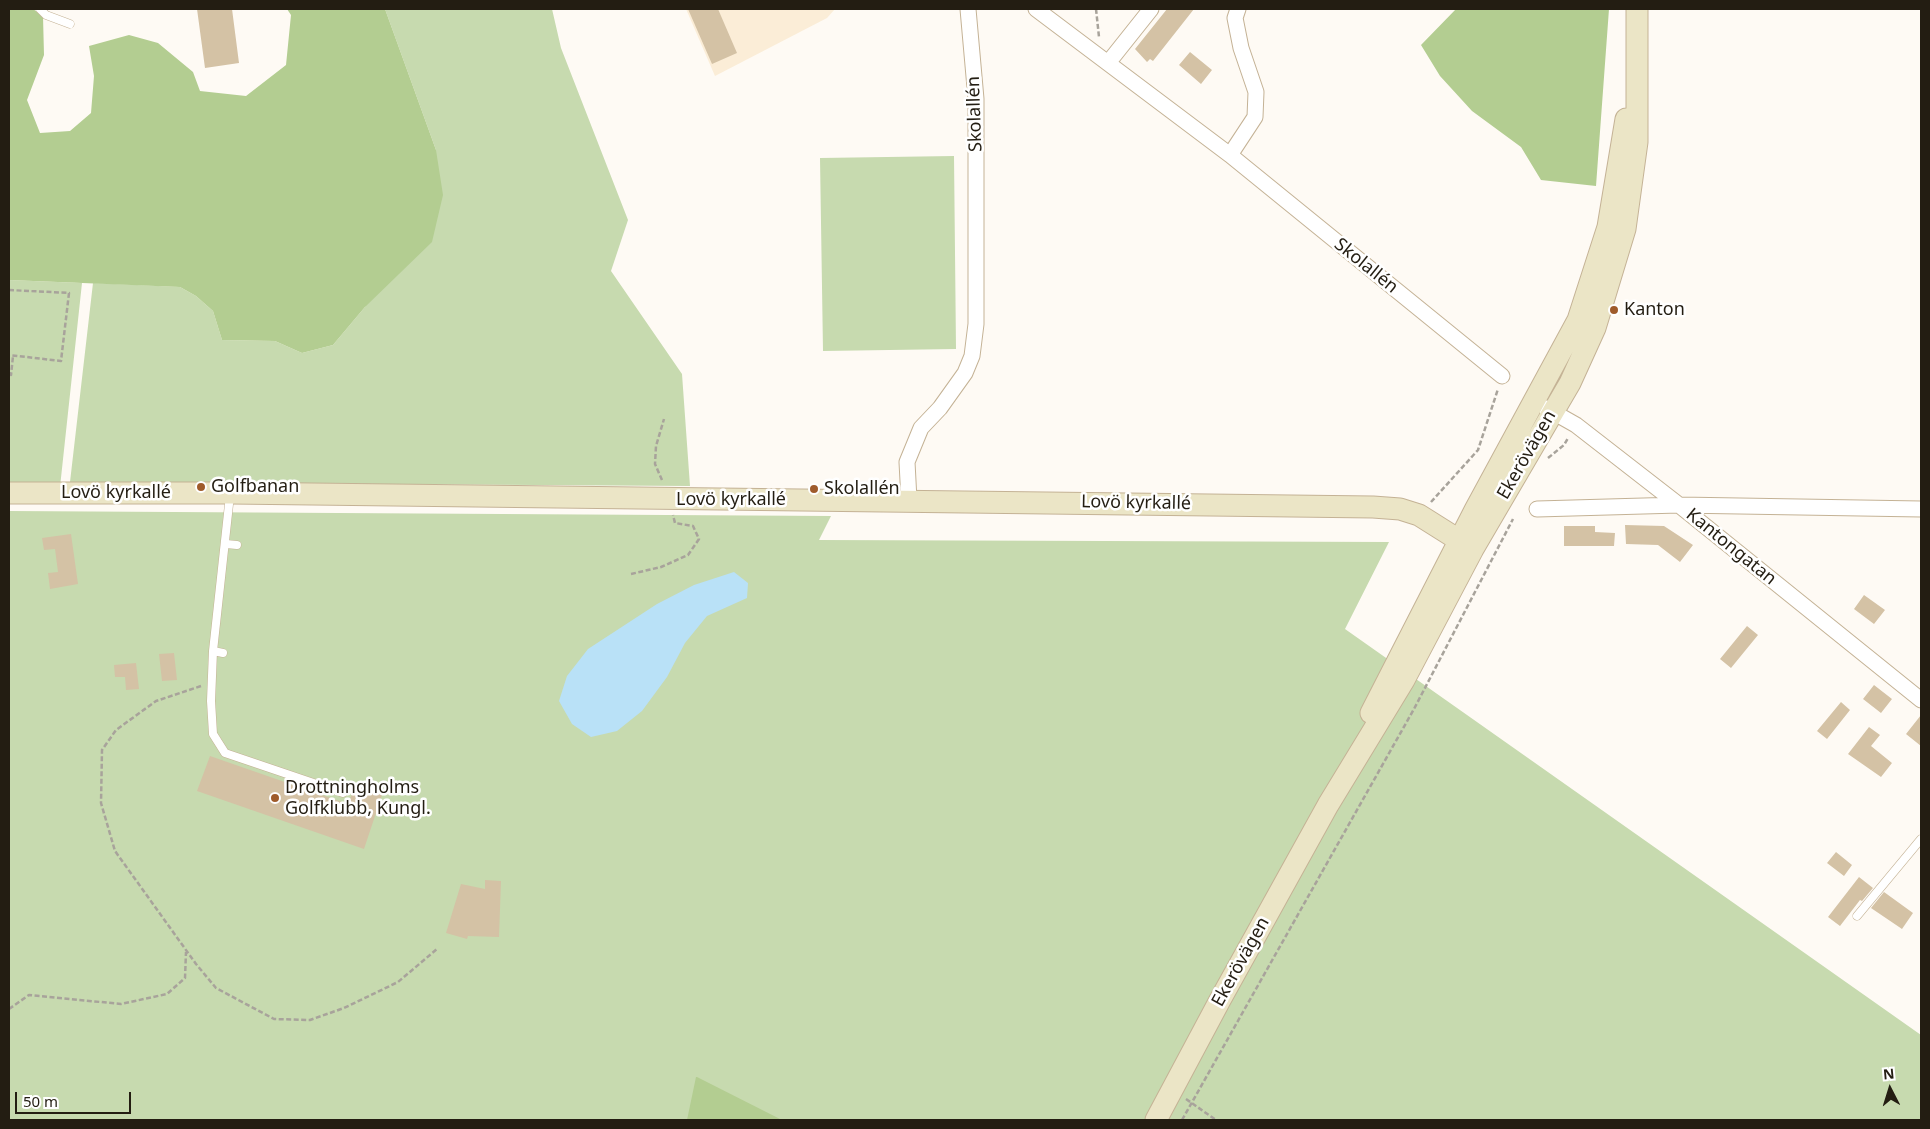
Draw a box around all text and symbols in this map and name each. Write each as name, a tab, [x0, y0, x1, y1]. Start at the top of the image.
street label: Skolallén	[963, 76, 987, 152]
street label: Skolallén	[1330, 234, 1402, 298]
place label: Kanton	[1624, 299, 1685, 321]
marker: Kanton	[1608, 304, 1620, 316]
street label: Ekerövägen	[1493, 407, 1561, 503]
place label: Golfbanan	[211, 476, 299, 498]
place label: Skolallén	[824, 478, 900, 500]
marker: Golfbanan	[195, 481, 207, 493]
street label: Lovö kyrkallé	[61, 482, 171, 504]
marker: Skolallén	[808, 483, 820, 495]
street label: Lovö kyrkallé	[676, 489, 786, 511]
street label: Lovö kyrkallé	[1081, 491, 1191, 515]
street label: Kantongatan	[1682, 504, 1780, 590]
place label: Drottningholms Golfklubb, Kungl.	[285, 777, 431, 820]
marker: Drottningholms Golfklubb, Kungl.	[269, 792, 281, 804]
street label: Ekerövägen	[1208, 913, 1274, 1011]
north arrow	[1865, 1064, 1915, 1114]
text: N	[1882, 1064, 1895, 1084]
scale bar	[18, 1082, 134, 1114]
text: 50 m	[23, 1091, 58, 1111]

